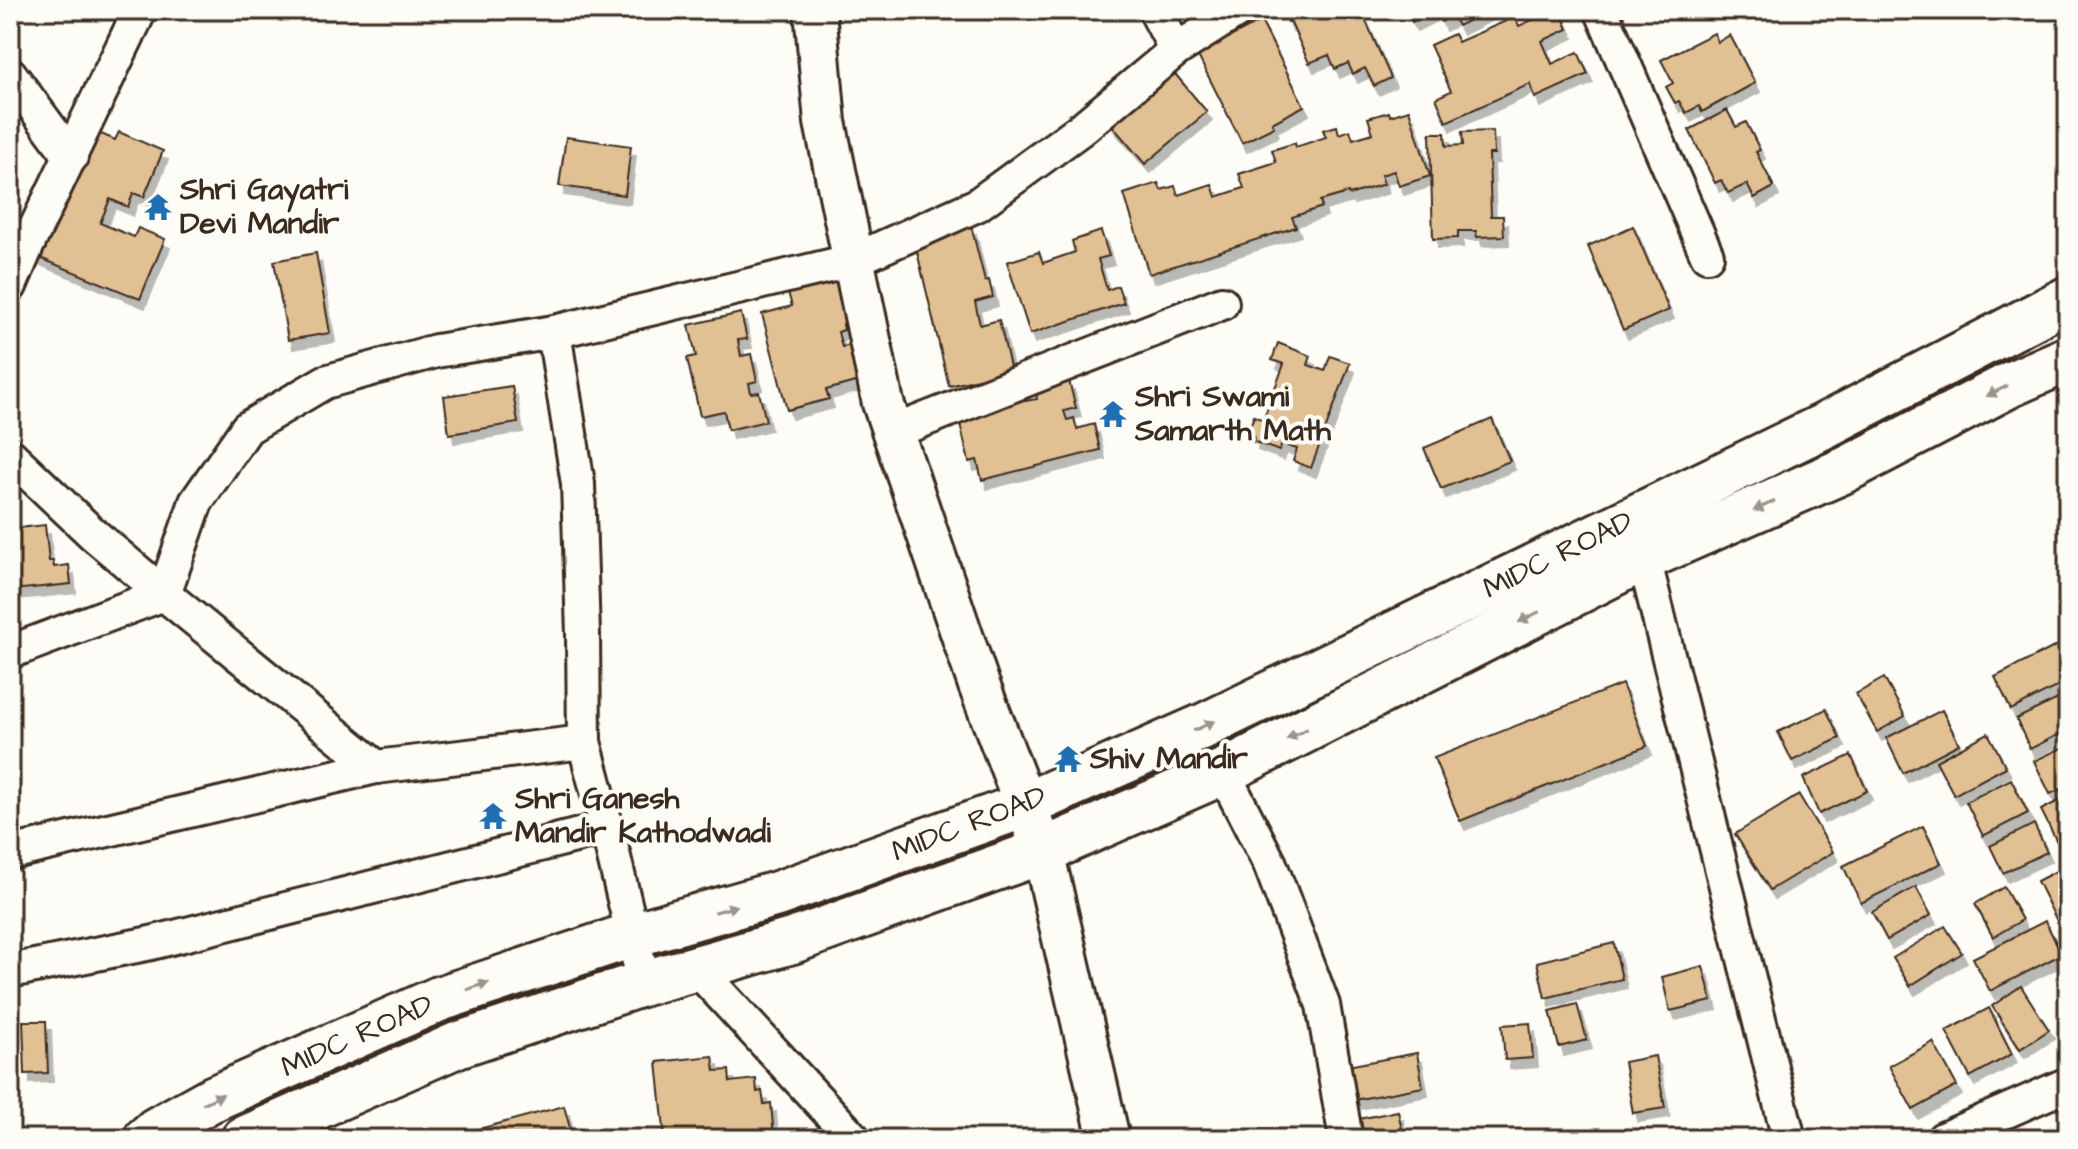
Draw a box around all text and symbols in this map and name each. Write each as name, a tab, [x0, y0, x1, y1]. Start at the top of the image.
place label: Shri Gayatri Devi Mandir	[179, 169, 349, 245]
temple icon: Shri Gayatri Devi Mandir	[143, 192, 173, 222]
place label: Shri Swami Samarth Math	[1134, 376, 1332, 452]
one-way arrow	[1986, 385, 2009, 398]
temple icon: Shri Swami Samarth Math	[1098, 399, 1128, 429]
one-way arrow	[1752, 499, 1776, 512]
street label: MIDC ROAD	[1476, 501, 1640, 609]
one-way arrow	[1517, 610, 1540, 623]
one-way arrow	[1192, 719, 1215, 733]
one-way arrow	[1285, 727, 1308, 741]
place label: Shiv Mandir	[1089, 738, 1248, 780]
temple icon: Shiv Mandir	[1053, 744, 1083, 774]
street label: MIDC ROAD	[886, 775, 1052, 873]
place label: Shri Ganesh Mandir Kathodwadi	[514, 778, 771, 854]
temple icon: Shri Ganesh Mandir Kathodwadi	[478, 801, 508, 831]
one-way arrow	[713, 902, 738, 914]
one-way arrow	[466, 980, 490, 992]
street label: MIDC ROAD	[274, 984, 440, 1088]
one-way arrow	[202, 1093, 225, 1106]

